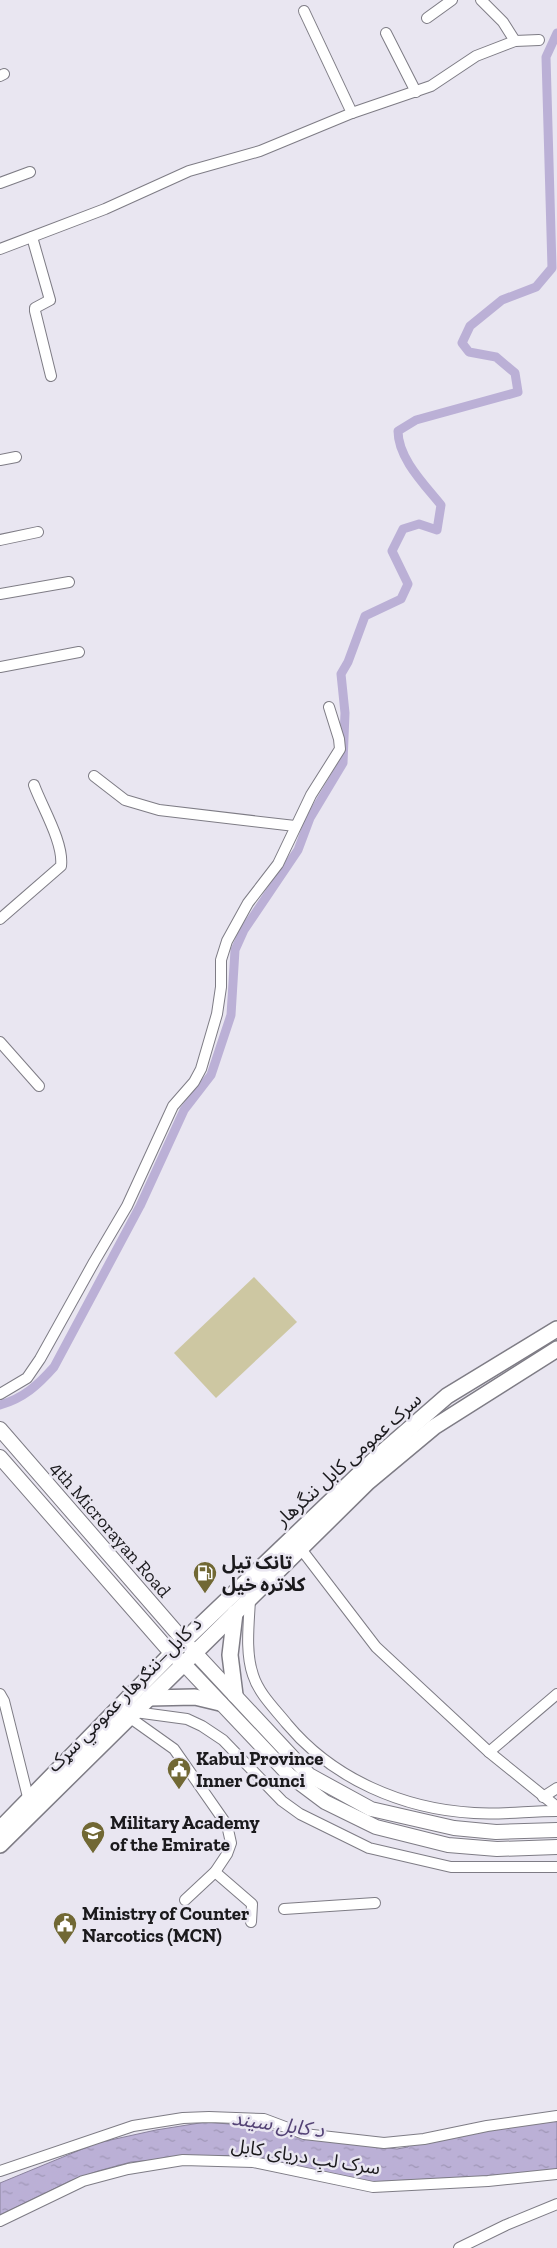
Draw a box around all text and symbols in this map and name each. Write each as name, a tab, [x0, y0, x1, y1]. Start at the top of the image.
street label: سرک عمومی کابل ننگرهار	[270, 1388, 426, 1532]
street label: 4th Microrayan Road	[45, 1457, 176, 1602]
place label: تانک تیل کلاتره خیل	[222, 1551, 306, 1596]
fuel station icon: تانک تیل کلاتره خیل	[192, 1560, 218, 1594]
street label: د کابل–ننګرهار عمومي سړک	[42, 1612, 209, 1779]
place label: Kabul Province Inner Counci	[196, 1747, 323, 1792]
public building icon: Kabul Province Inner Counci	[166, 1756, 192, 1790]
place label: Military Academy of the Emirate	[110, 1811, 260, 1856]
school or university icon: Military Academy of the Emirate	[80, 1820, 106, 1854]
place label: Ministry of Counter Narcotics (MCN)	[82, 1902, 250, 1947]
public building icon: Ministry of Counter Narcotics (MCN)	[52, 1911, 78, 1945]
water label: د کابل سيند	[230, 2106, 326, 2142]
street label: سرک لبِ دریای کابل	[229, 2133, 382, 2183]

